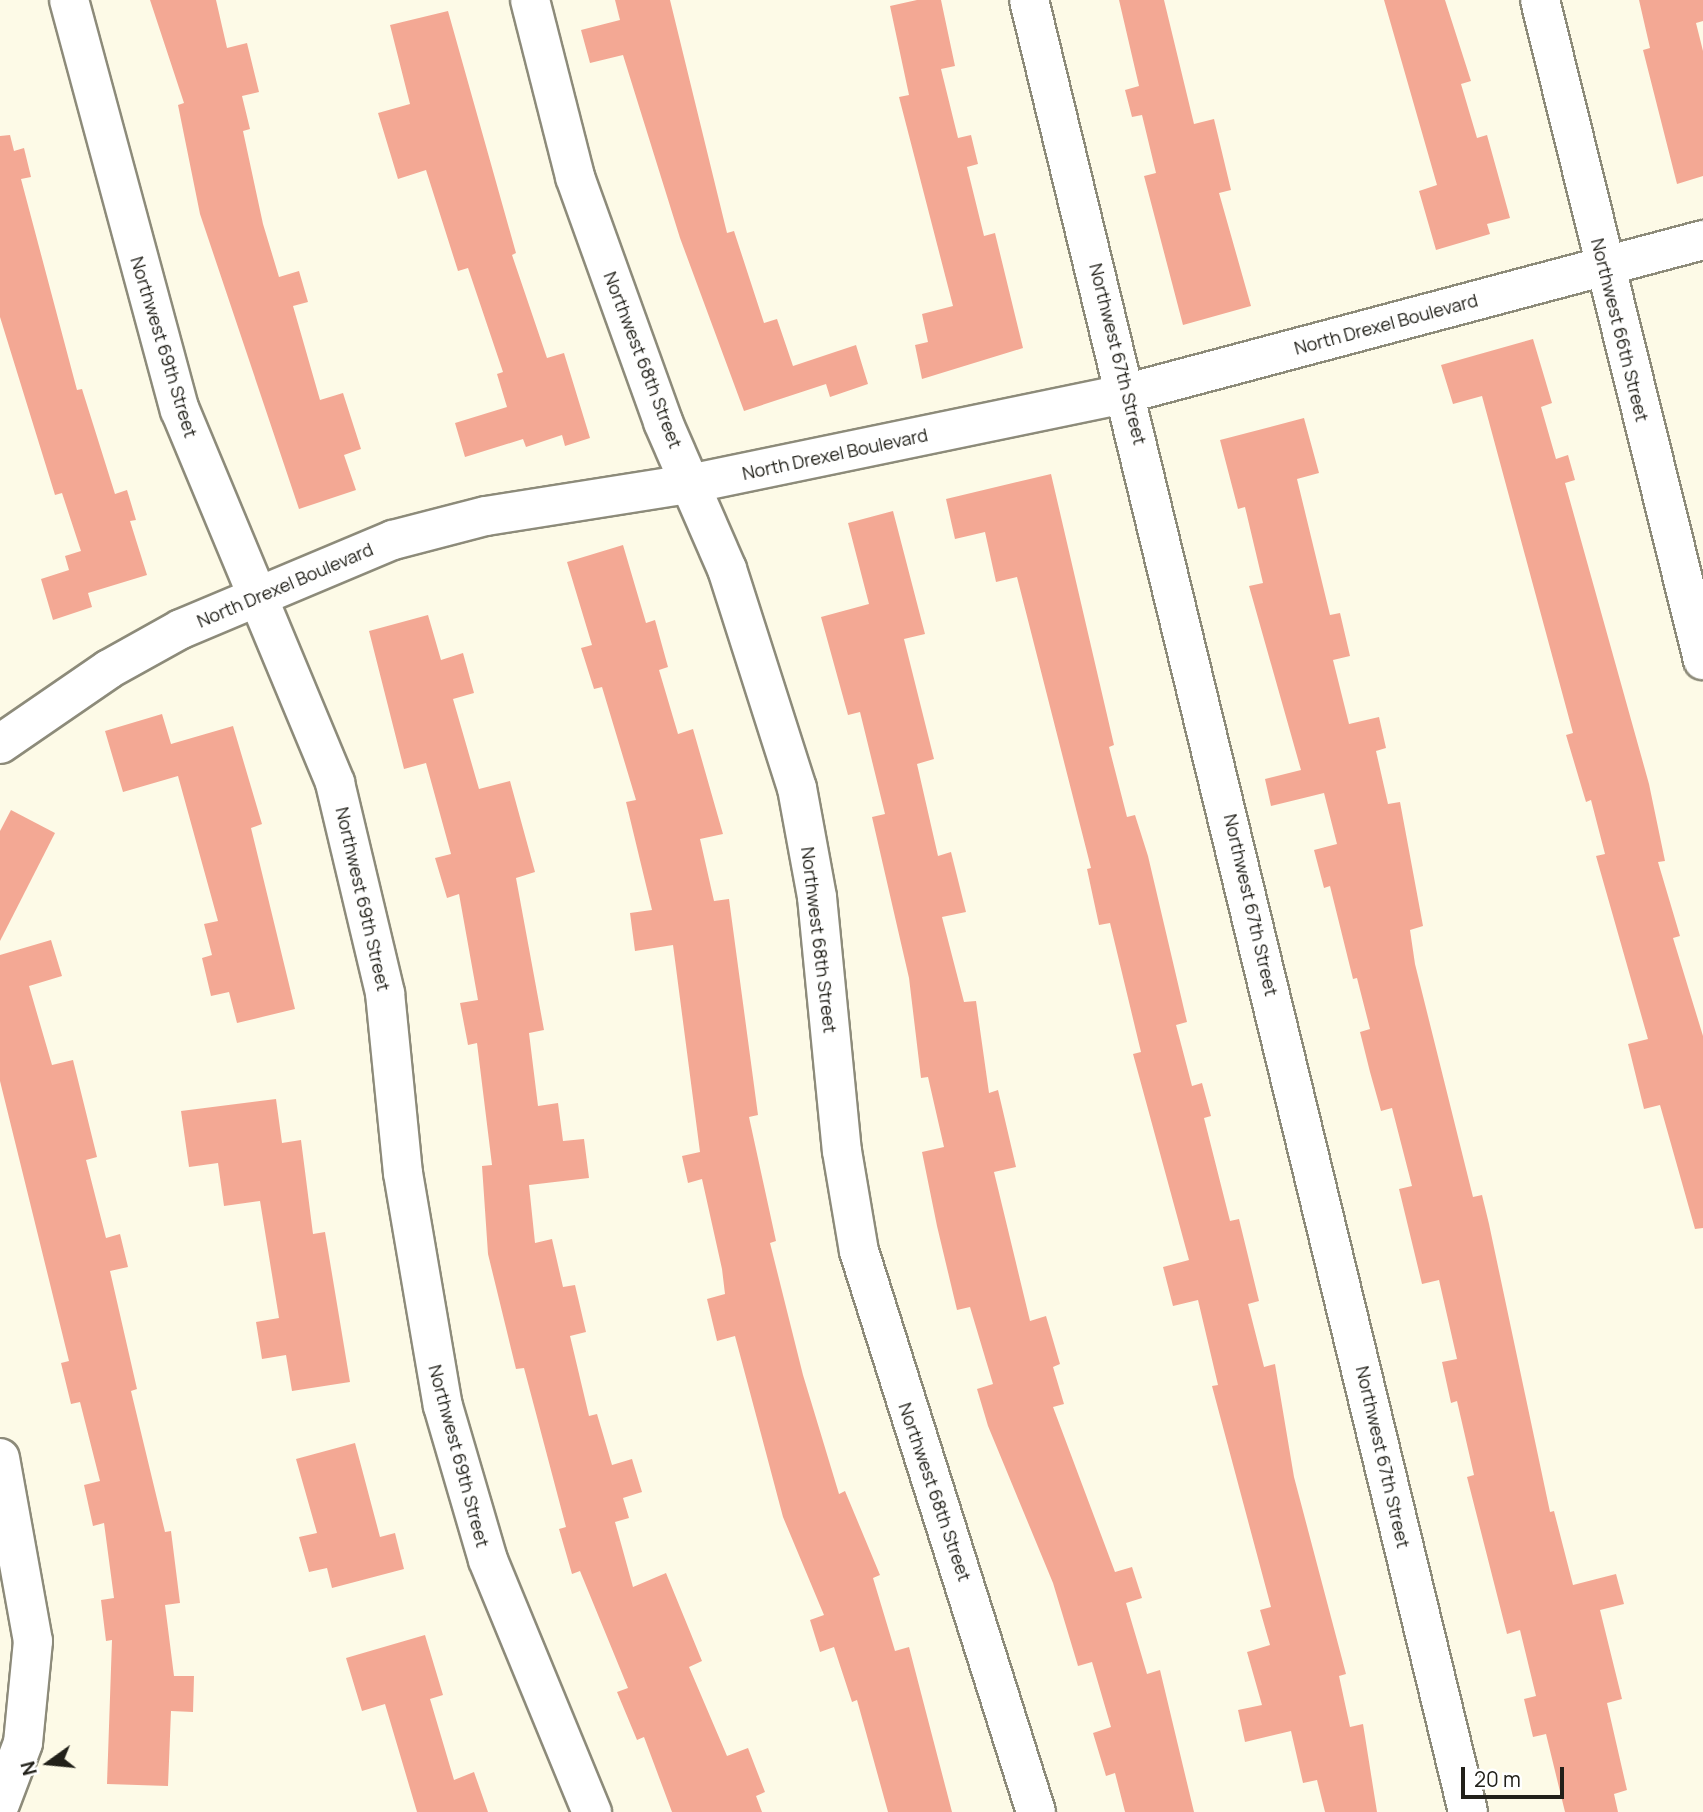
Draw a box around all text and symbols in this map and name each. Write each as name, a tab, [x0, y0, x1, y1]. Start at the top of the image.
street label: Northwest 66th Street	[1587, 236, 1653, 424]
street label: Northwest 69th Street	[126, 254, 202, 440]
street label: Northwest 67th Street	[1085, 261, 1151, 447]
street label: Northwest 68th Street	[599, 269, 687, 451]
street label: North Drexel Boulevard	[1292, 289, 1480, 359]
street label: North Drexel Boulevard	[740, 424, 930, 484]
street label: North Drexel Boulevard	[194, 538, 376, 632]
street label: Northwest 69th Street	[331, 805, 395, 993]
street label: Northwest 67th Street	[1220, 812, 1282, 998]
street label: Northwest 68th Street	[797, 846, 841, 1034]
street label: Northwest 69th Street	[424, 1362, 494, 1550]
street label: Northwest 67th Street	[1352, 1364, 1414, 1550]
street label: Northwest 68th Street	[894, 1400, 976, 1584]
north arrow	[14, 1728, 84, 1798]
scale bar	[1465, 1752, 1568, 1796]
text: N	[14, 1758, 43, 1778]
text: 20 m	[1474, 1765, 1521, 1793]

